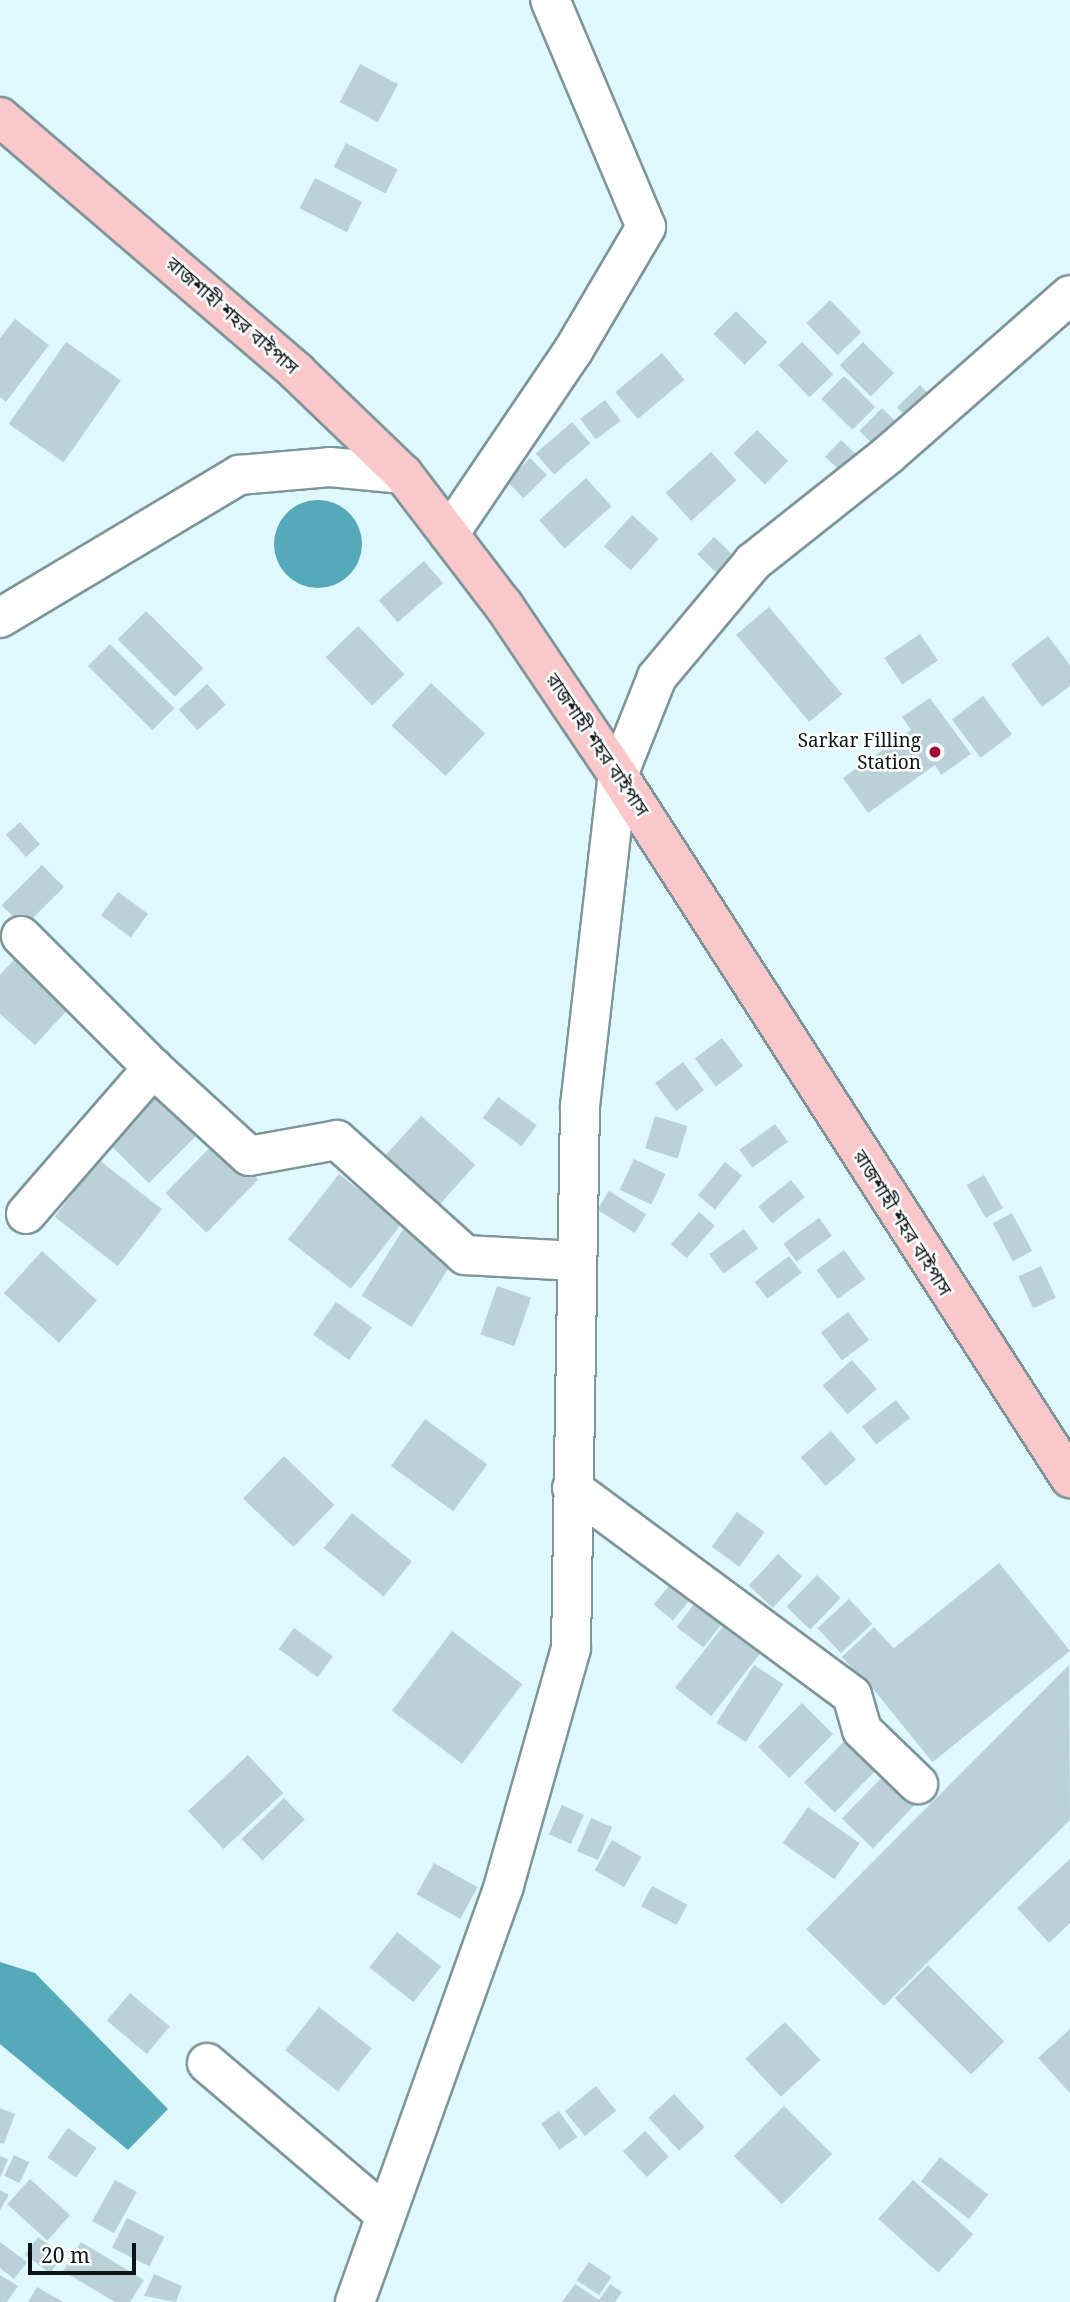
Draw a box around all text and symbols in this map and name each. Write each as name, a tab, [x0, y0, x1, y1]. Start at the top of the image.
street label: রাজশাহী শহর বাইপাস	[161, 253, 303, 379]
street label: রাজশাহী শহর বাইপাস	[541, 669, 653, 821]
place label: Sarkar Filling Station	[798, 730, 921, 774]
marker: Sarkar Filling Station	[927, 744, 943, 760]
street label: রাজশাহী শহর বাইপাস	[848, 1146, 956, 1300]
scale bar	[32, 2228, 140, 2272]
text: 20 m	[41, 2241, 90, 2269]

